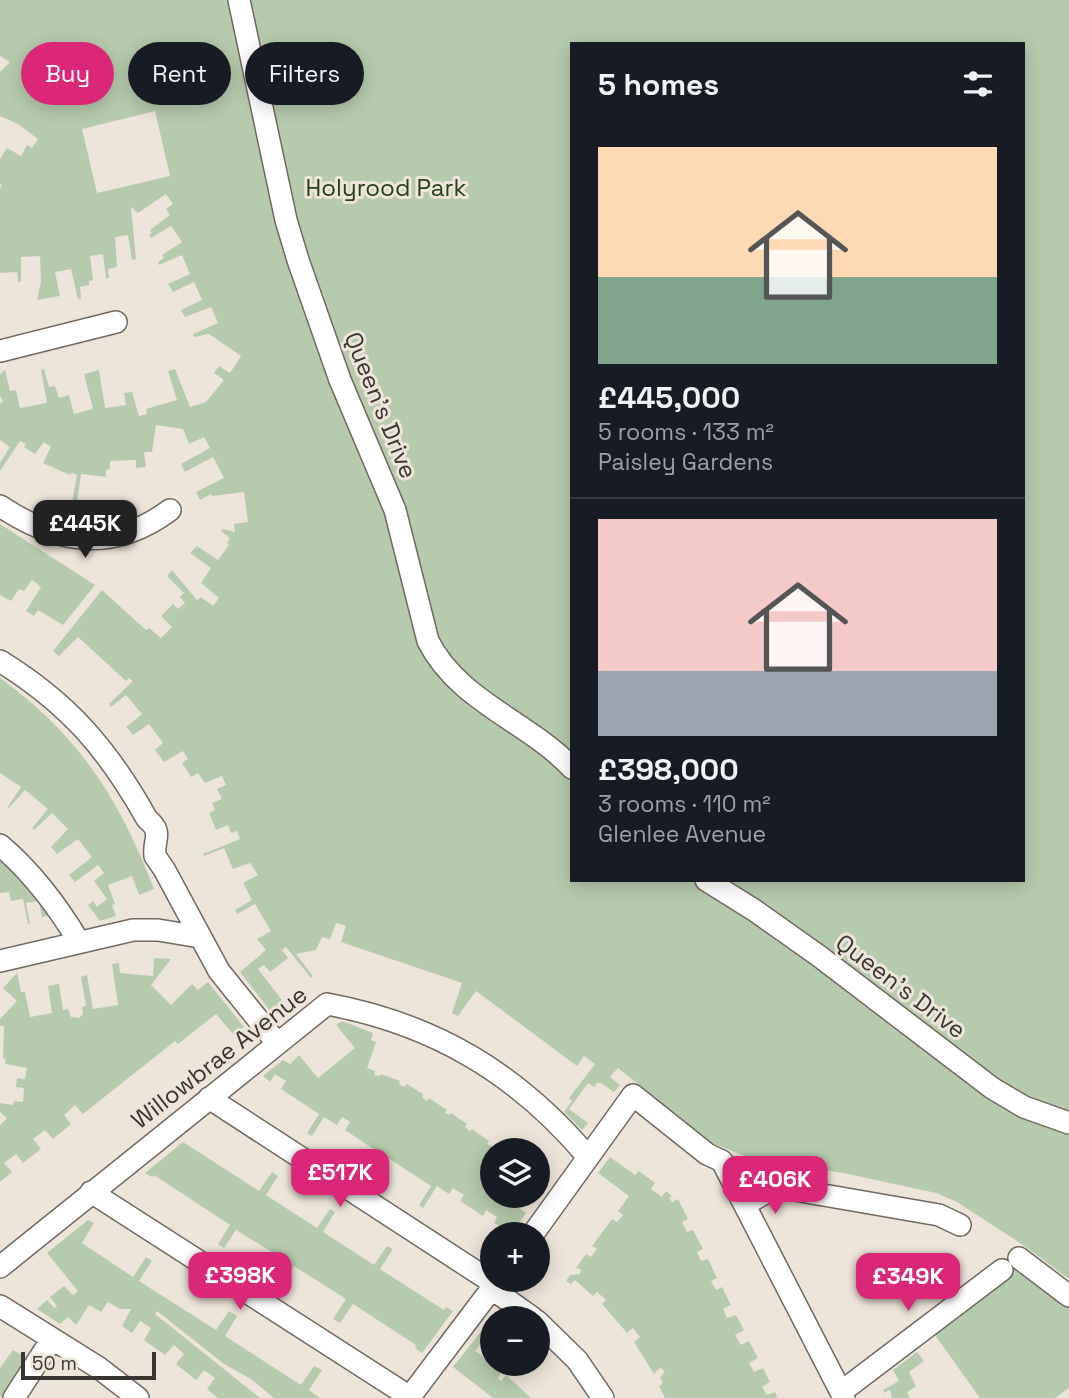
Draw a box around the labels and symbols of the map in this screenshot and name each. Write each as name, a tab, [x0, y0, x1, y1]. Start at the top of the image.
park label: Holyrood Park	[306, 172, 467, 203]
street label: Queen's Drive	[338, 327, 424, 483]
pin: £445K	[36, 500, 134, 560]
street label: Queen's Drive	[830, 927, 972, 1045]
street label: Willowbrae Avenue	[125, 979, 313, 1135]
pin: £517K	[291, 1150, 389, 1209]
pin: £406K	[726, 1156, 824, 1216]
pin: £398K	[191, 1252, 289, 1312]
pin: £349K	[859, 1254, 957, 1313]
scale bar	[21, 1349, 156, 1381]

